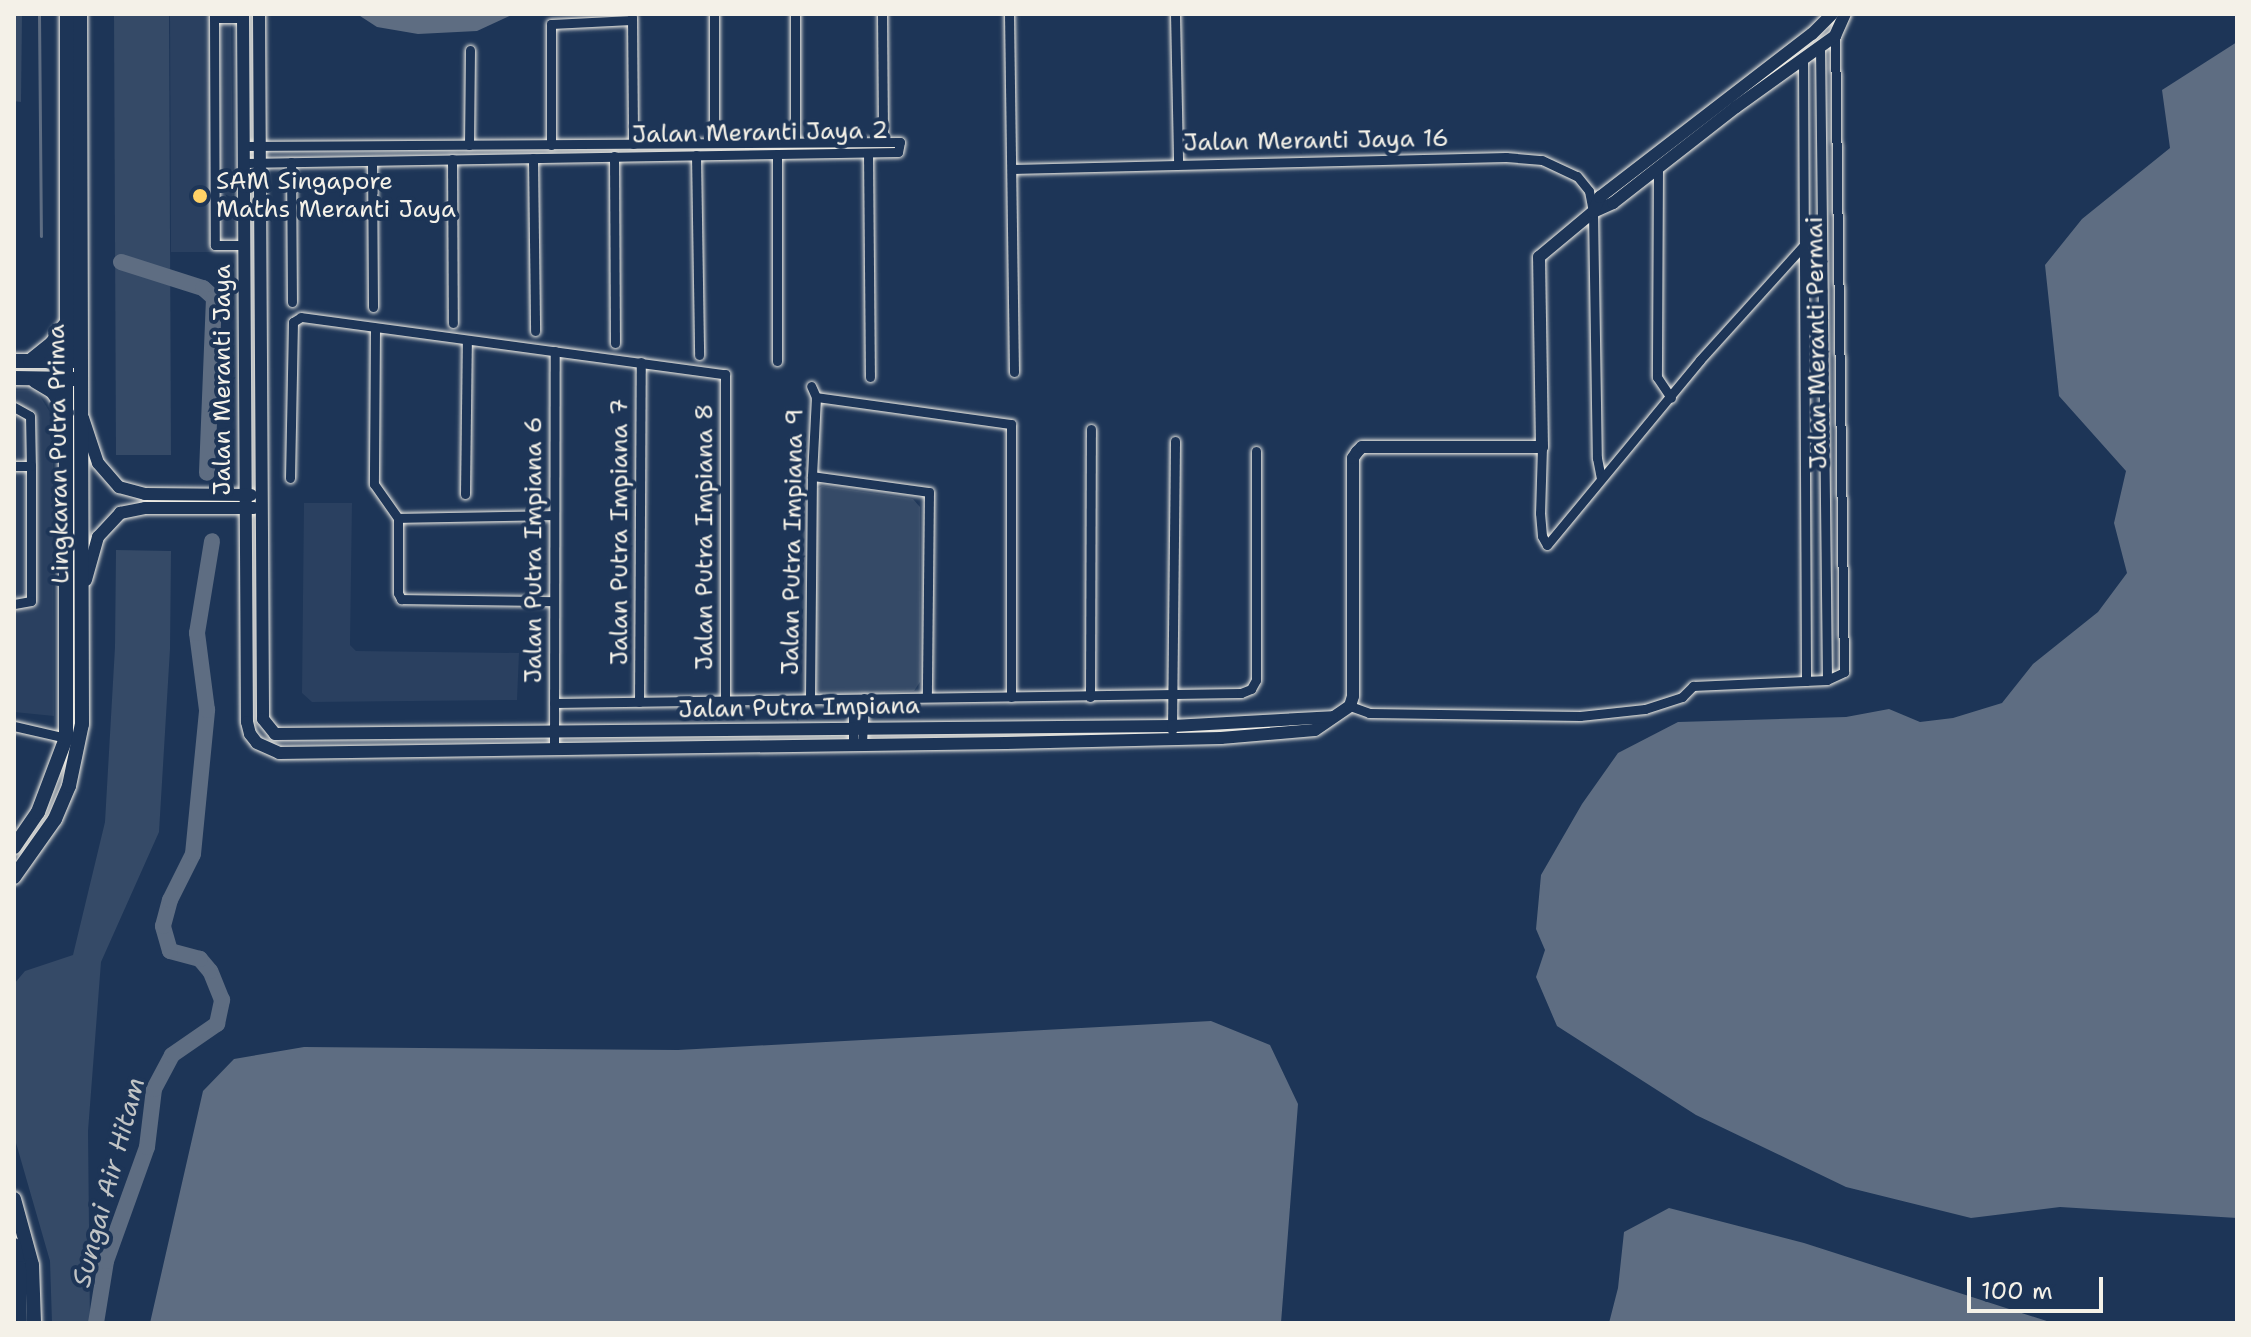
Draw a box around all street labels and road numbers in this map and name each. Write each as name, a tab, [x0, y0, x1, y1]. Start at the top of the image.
street label: Jalan Meranti Jaya 2	[632, 116, 888, 150]
street label: Jalan Meranti Jaya 16	[1183, 124, 1449, 158]
street label: Jalan Meranti Permai	[1800, 216, 1834, 470]
street label: Jalan Meranti Jaya	[209, 264, 237, 496]
street label: Lingkaran Putra Prima	[42, 324, 76, 584]
street label: Jalan Putra Impiana 7	[606, 399, 634, 665]
street label: Jalan Putra Impiana 8	[691, 404, 719, 670]
street label: Jalan Putra Impiana 9	[776, 408, 810, 676]
street label: Jalan Putra Impiana 6	[520, 417, 548, 683]
street label: Jalan Putra Impiana	[678, 691, 920, 725]

